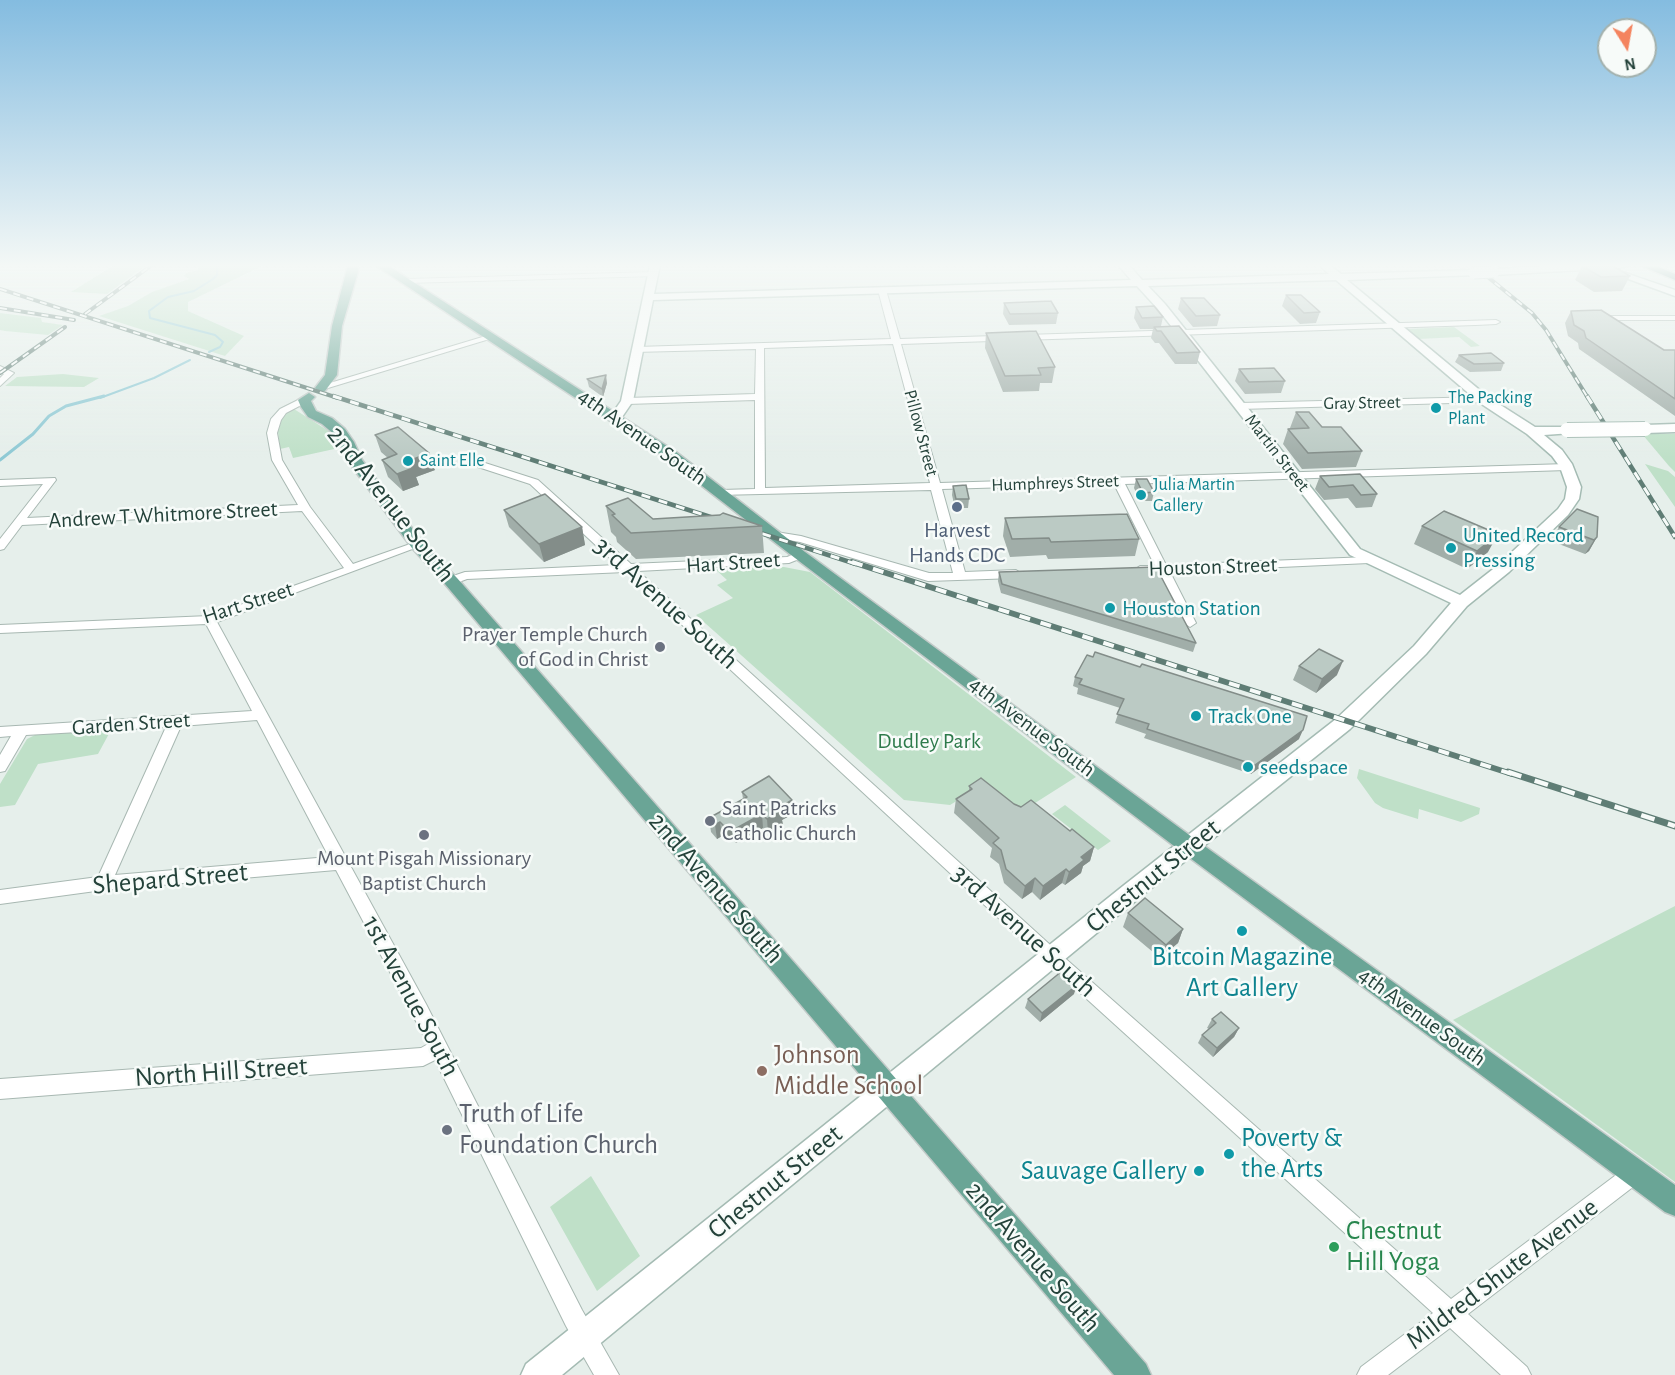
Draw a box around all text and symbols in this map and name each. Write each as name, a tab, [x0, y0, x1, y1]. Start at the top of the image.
north arrow	[1597, 18, 1657, 78]
text: N	[1623, 55, 1637, 73]
street label: 4th Avenue South	[573, 383, 711, 491]
street label: Pillow Street	[899, 387, 943, 479]
place label: The Packing Plant	[1448, 387, 1532, 430]
street label: Gray Street	[1323, 392, 1401, 414]
marker: The Packing Plant	[1429, 401, 1443, 415]
street label: Martin Street	[1240, 410, 1314, 496]
street label: 2nd Avenue South	[320, 419, 462, 589]
place label: Saint Elle	[420, 450, 485, 472]
marker: Saint Elle	[401, 454, 415, 468]
street label: Humphreys Street	[991, 470, 1119, 496]
place label: Julia Martin Gallery	[1153, 474, 1235, 516]
marker: Julia Martin Gallery	[1134, 488, 1148, 502]
street label: Andrew T Whitmore Street	[48, 496, 278, 534]
marker: Harvest Hands CDC	[950, 500, 964, 514]
place label: Harvest Hands CDC	[909, 517, 1005, 568]
place label: United Record Pressing	[1463, 522, 1584, 574]
street label: 3rd Avenue South	[587, 530, 745, 676]
marker: United Record Pressing	[1444, 541, 1458, 555]
street label: Hart Street	[685, 547, 781, 579]
street label: Houston Street	[1148, 552, 1278, 582]
street label: Hart Street	[199, 576, 297, 630]
place label: Houston Station	[1122, 595, 1261, 621]
marker: Houston Station	[1103, 601, 1117, 615]
place label: Prayer Temple Church of God in Christ	[462, 621, 648, 672]
marker: Prayer Temple Church of God in Christ	[653, 640, 667, 654]
street label: 4th Avenue South	[964, 671, 1100, 783]
place label: Track One	[1208, 703, 1292, 729]
street label: Garden Street	[71, 707, 191, 741]
marker: Track One	[1189, 709, 1203, 723]
park label: Dudley Park	[877, 728, 981, 754]
place label: seedspace	[1260, 754, 1348, 780]
marker: seedspace	[1241, 760, 1255, 774]
place label: Saint Patricks Catholic Church	[722, 795, 857, 846]
street label: 2nd Avenue South	[642, 806, 790, 970]
street label: Chestnut Street	[1079, 812, 1227, 940]
marker: Saint Patricks Catholic Church	[703, 814, 717, 828]
marker: Mount Pisgah Missionary Baptist Church	[417, 828, 431, 842]
place label: Mount Pisgah Missionary Baptist Church	[317, 845, 531, 896]
street label: Shepard Street	[91, 856, 249, 902]
street label: 3rd Avenue South	[945, 858, 1103, 1004]
street label: 1st Avenue South	[355, 910, 467, 1082]
marker: Bitcoin Magazine Art Gallery	[1235, 924, 1249, 938]
place label: Bitcoin Magazine Art Gallery	[1152, 941, 1332, 1004]
street label: 4th Avenue South	[1353, 962, 1491, 1072]
place label: Johnson Middle School	[774, 1039, 923, 1102]
street label: North Hill Street	[134, 1050, 308, 1094]
marker: Johnson Middle School	[755, 1064, 769, 1078]
place label: Truth of Life Foundation Church	[459, 1098, 658, 1161]
street label: Chestnut Street	[701, 1118, 849, 1246]
place label: Poverty & the Arts	[1241, 1122, 1342, 1185]
marker: Truth of Life Foundation Church	[440, 1123, 454, 1137]
marker: Poverty & the Arts	[1222, 1147, 1236, 1161]
place label: Sauvage Gallery	[1021, 1155, 1187, 1187]
marker: Sauvage Gallery	[1192, 1164, 1206, 1178]
street label: 2nd Avenue South	[959, 1175, 1107, 1339]
street label: Mildred Shute Avenue	[1400, 1191, 1604, 1357]
place label: Chestnut Hill Yoga	[1346, 1215, 1441, 1278]
marker: Chestnut Hill Yoga	[1327, 1240, 1341, 1254]

